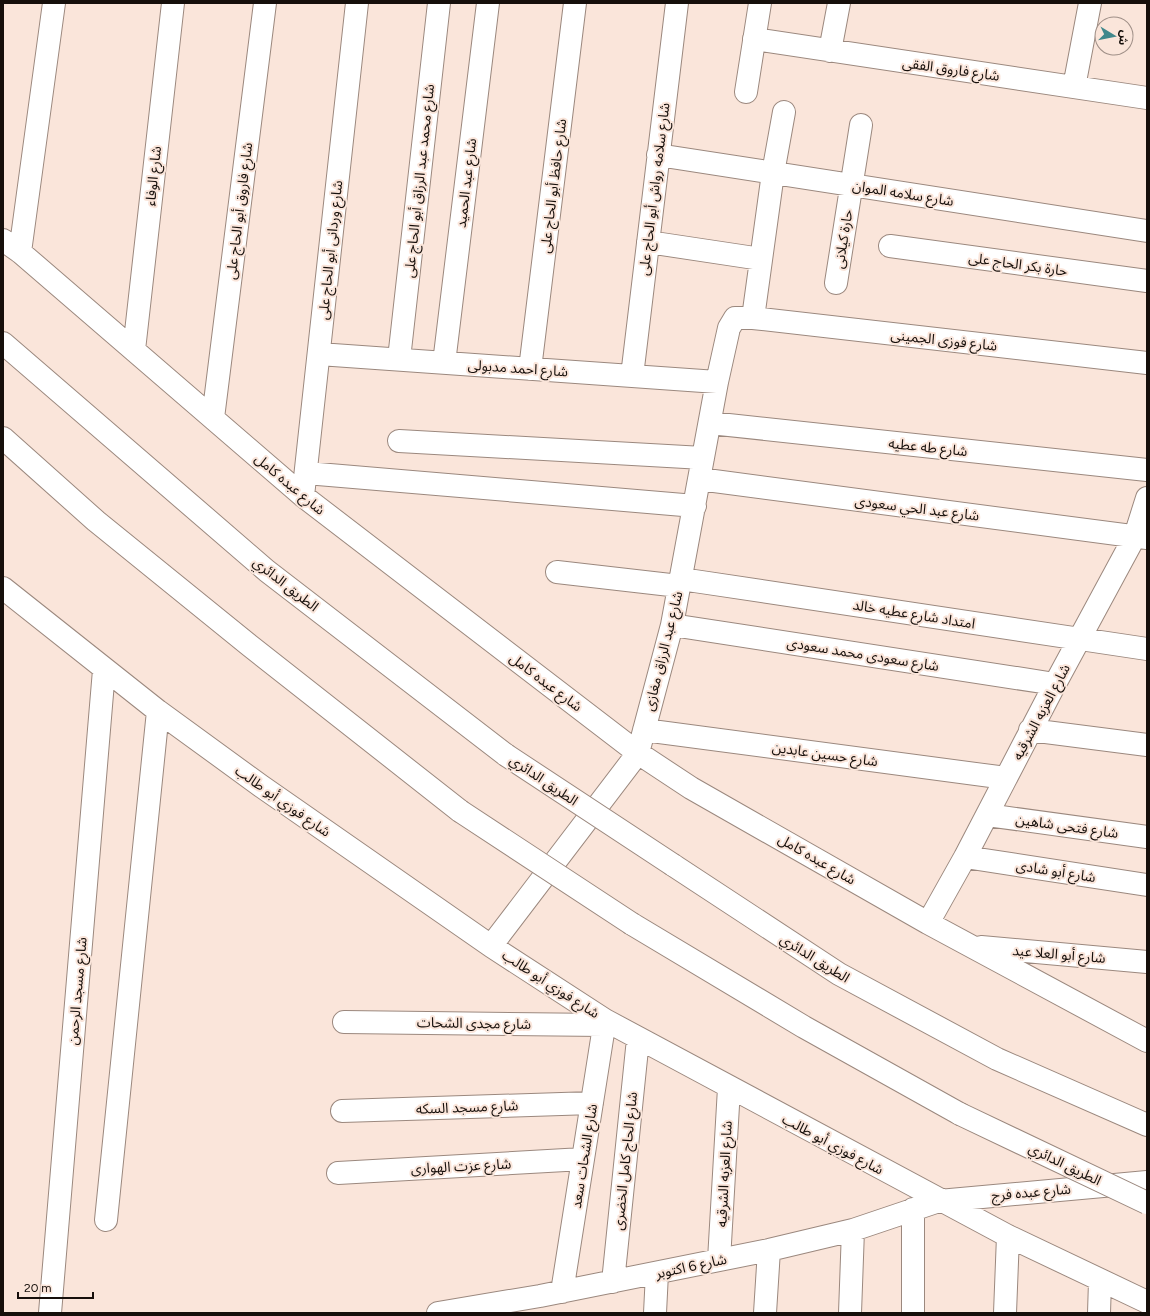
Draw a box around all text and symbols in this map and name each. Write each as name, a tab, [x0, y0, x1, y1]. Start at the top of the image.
north arrow	[1094, 16, 1134, 56]
text: ش	[1116, 29, 1131, 46]
street label: شارع فاروق الفقى	[901, 54, 1001, 87]
street label: شارع محمد عبد الرزاق أبو الحاج على	[400, 83, 440, 279]
street label: شارع سلامه رواش أبو الحاج على	[635, 102, 676, 277]
street label: شارع حافظ أبو الحاج على	[536, 118, 572, 255]
street label: شارع عبد الحميد	[453, 137, 482, 229]
street label: شارع فاروق أبو الحاج على	[222, 142, 258, 281]
street label: شارع الوفاء	[142, 145, 167, 207]
street label: شارع سلامه الموان	[851, 177, 955, 212]
street label: شارع وردانى أبو الحاج على	[314, 179, 348, 321]
street label: حارة كيلانى	[830, 208, 857, 270]
street label: حارة بكر الحاج على	[967, 249, 1069, 282]
street label: شارع فوزى الجمينى	[890, 326, 998, 357]
street label: شارع احمد مدبولى	[467, 357, 569, 382]
street label: شارع طه عطيه	[887, 435, 968, 462]
street label: شارع عبده كامل	[250, 450, 328, 520]
street label: شارع عبد الحي سعودى	[853, 492, 980, 527]
street label: الطريق الدائري	[248, 553, 322, 617]
street label: شارع عبد الرزاق مغازى	[640, 589, 689, 713]
street label: امتداد شارع عطيه خالد	[851, 596, 976, 635]
street label: شارع سعودى محمد سعودى	[785, 634, 940, 677]
street label: شارع عبده كامل	[505, 650, 585, 717]
street label: شارع العزبه الشرقيه	[1009, 661, 1076, 764]
street label: شارع حسين عابدين	[771, 739, 879, 772]
street label: الطريق الدائري	[505, 751, 581, 811]
street label: شارع فوزي أبو طالب	[230, 762, 334, 842]
street label: شارع فتحى شاهين	[1014, 811, 1119, 844]
street label: شارع عبده كامل	[774, 830, 859, 890]
street label: شارع أبو شادى	[1015, 856, 1097, 888]
street label: الطريق الدائري	[776, 930, 853, 988]
street label: شارع مسجد الرحمن	[64, 936, 93, 1046]
street label: شارع أبو العلا عيد	[1011, 941, 1106, 969]
street label: شارع فوزي أبو طالب	[498, 946, 603, 1024]
street label: شارع مجدى الشحات	[417, 1014, 531, 1035]
street label: شارع الحاج كامل الخضرى	[610, 1091, 643, 1231]
street label: شارع مسجد السكه	[415, 1097, 519, 1120]
street label: شارع الشحات سعد	[568, 1103, 603, 1210]
street label: شارع فوزي أبو طالب	[778, 1110, 887, 1180]
street label: شارع العزبه الشرقيه	[713, 1120, 738, 1228]
street label: الطريق الدائري	[1025, 1140, 1104, 1191]
street label: شارع عزت الهوارى	[410, 1155, 512, 1180]
street label: شارع عبده فرج	[990, 1181, 1072, 1206]
street label: شارع 6 اكتوبر	[653, 1251, 729, 1284]
scale bar	[18, 1274, 93, 1300]
text: 20 m	[24, 1281, 52, 1295]

